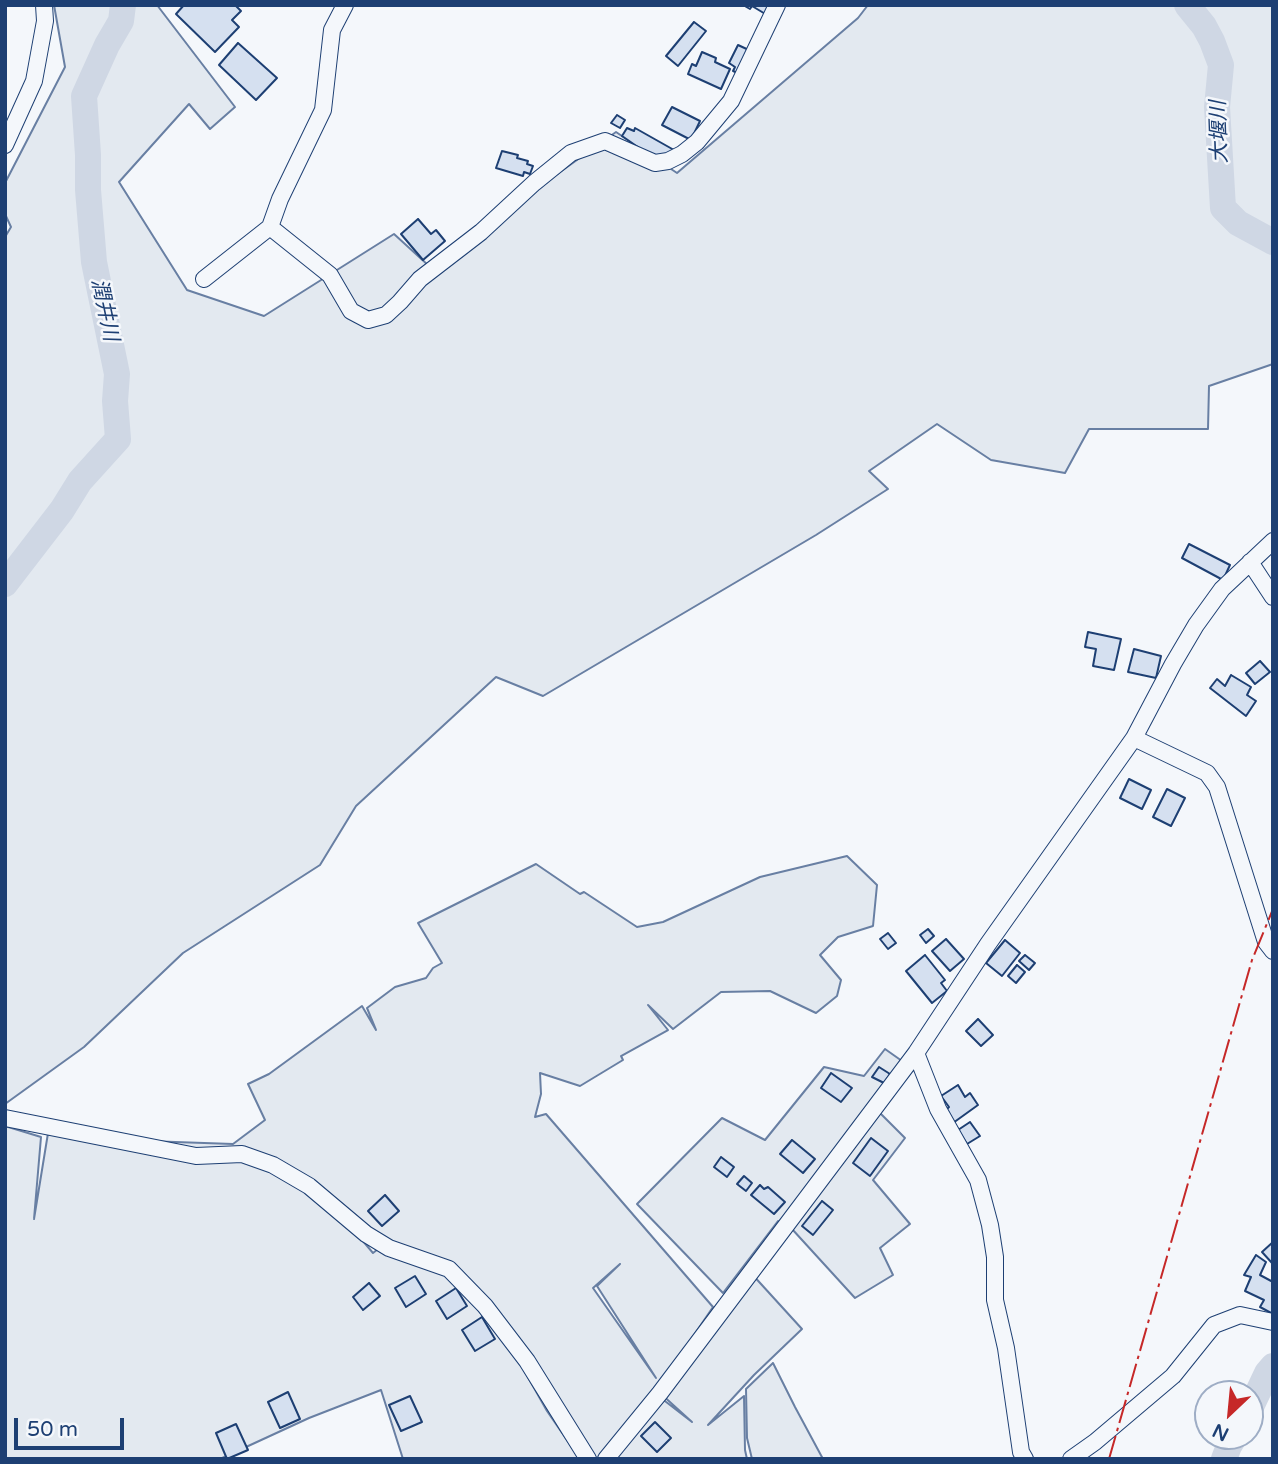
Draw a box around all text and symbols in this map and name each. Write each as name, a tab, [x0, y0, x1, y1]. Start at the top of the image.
water label: 大堰川	[1206, 100, 1234, 164]
water label: 潤井川	[85, 277, 123, 343]
north arrow	[1194, 1380, 1264, 1450]
scale bar	[18, 1404, 128, 1448]
text: 50 m	[27, 1417, 78, 1442]
text: N	[1209, 1419, 1232, 1445]

